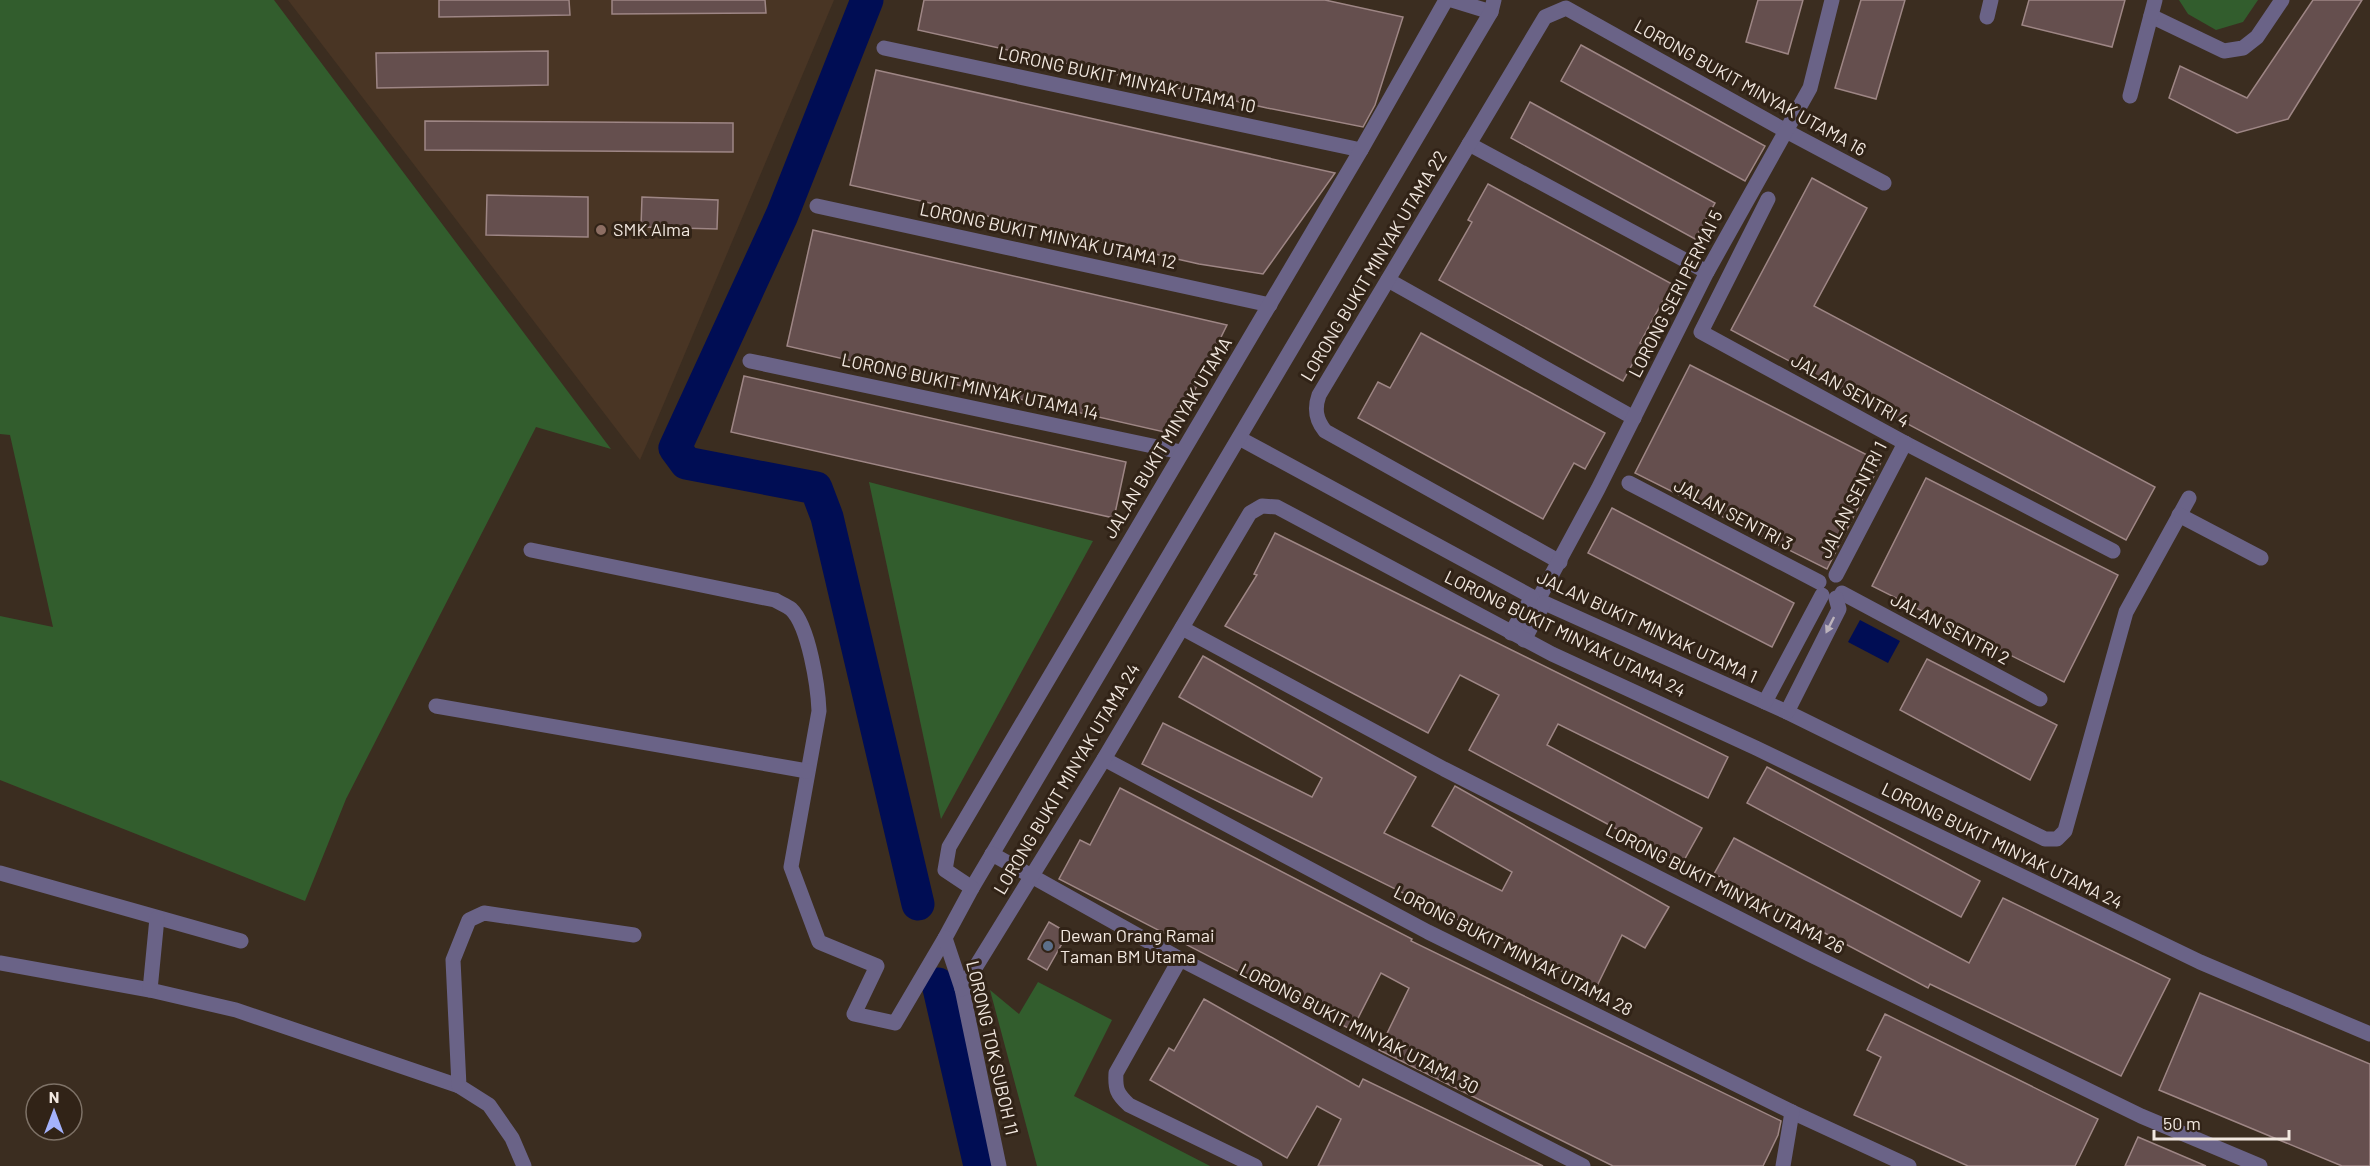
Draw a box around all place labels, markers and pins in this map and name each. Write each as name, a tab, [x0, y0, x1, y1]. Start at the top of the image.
place label: SMK Alma	[613, 218, 690, 240]
marker: SMK Alma	[594, 223, 608, 237]
place label: Dewan Orang Ramai Taman BM Utama	[1060, 924, 1215, 967]
marker: Dewan Orang Ramai Taman BM Utama	[1041, 939, 1055, 953]

